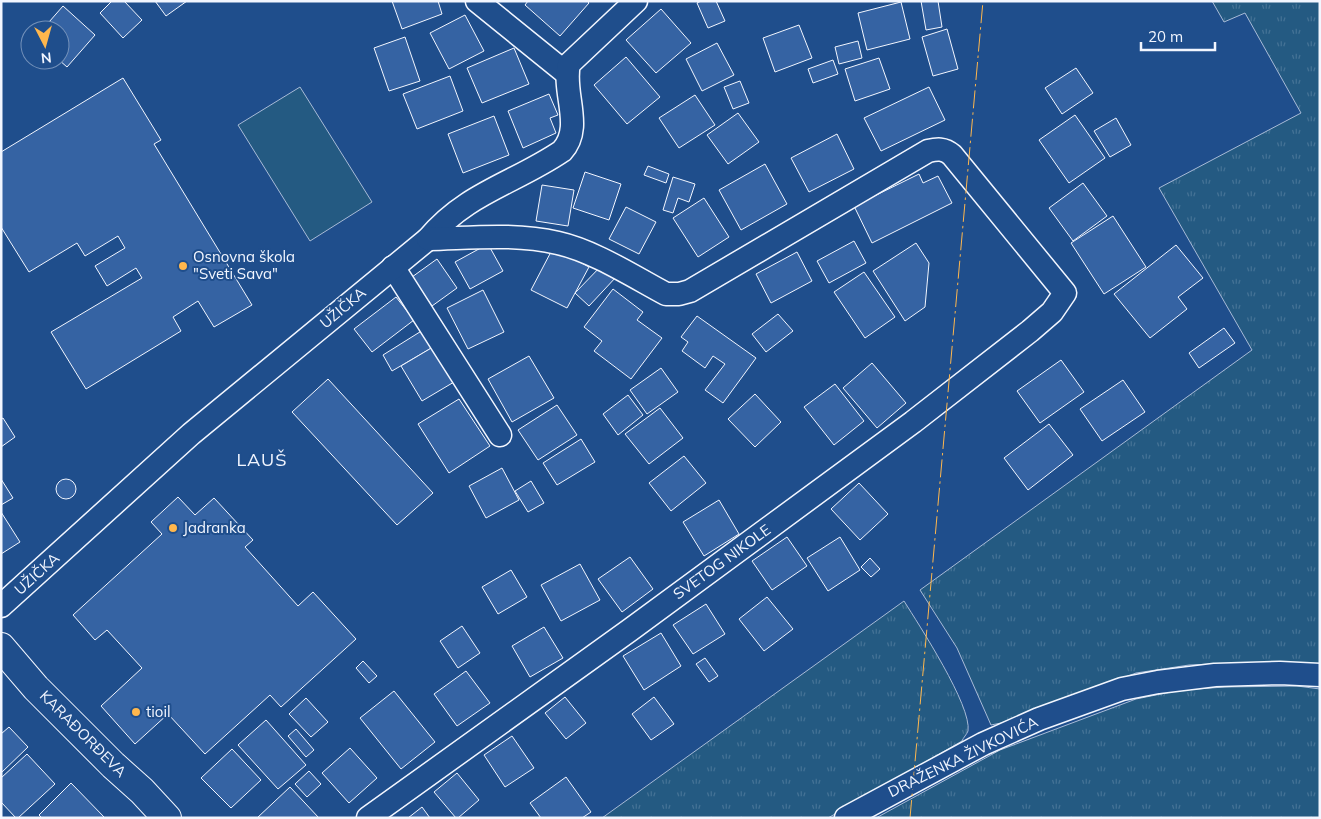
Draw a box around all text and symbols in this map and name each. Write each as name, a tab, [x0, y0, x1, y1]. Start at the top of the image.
north arrow	[20, 20, 70, 70]
scale bar	[1141, 20, 1215, 52]
text: 20 m	[1148, 27, 1183, 46]
text: N	[40, 48, 53, 67]
place label: Osnovna škola "Sveti Sava"	[193, 247, 295, 283]
marker: Osnovna škola "Sveti Sava"	[177, 260, 189, 272]
street label: UŽIČKA	[316, 283, 370, 332]
district label: LAUŠ	[237, 448, 287, 471]
place label: Jadranka	[183, 518, 246, 537]
street label: SVETOG NIKOLE	[669, 520, 774, 603]
marker: Jadranka	[167, 522, 179, 534]
street label: UŽIČKA	[10, 548, 63, 599]
street label: KARAĐORĐEVA	[36, 686, 131, 781]
place label: tioil	[146, 702, 171, 721]
marker: tioil	[130, 706, 142, 718]
street label: DRAŽENKA ŽIVKOVIĆA	[885, 712, 1041, 801]

